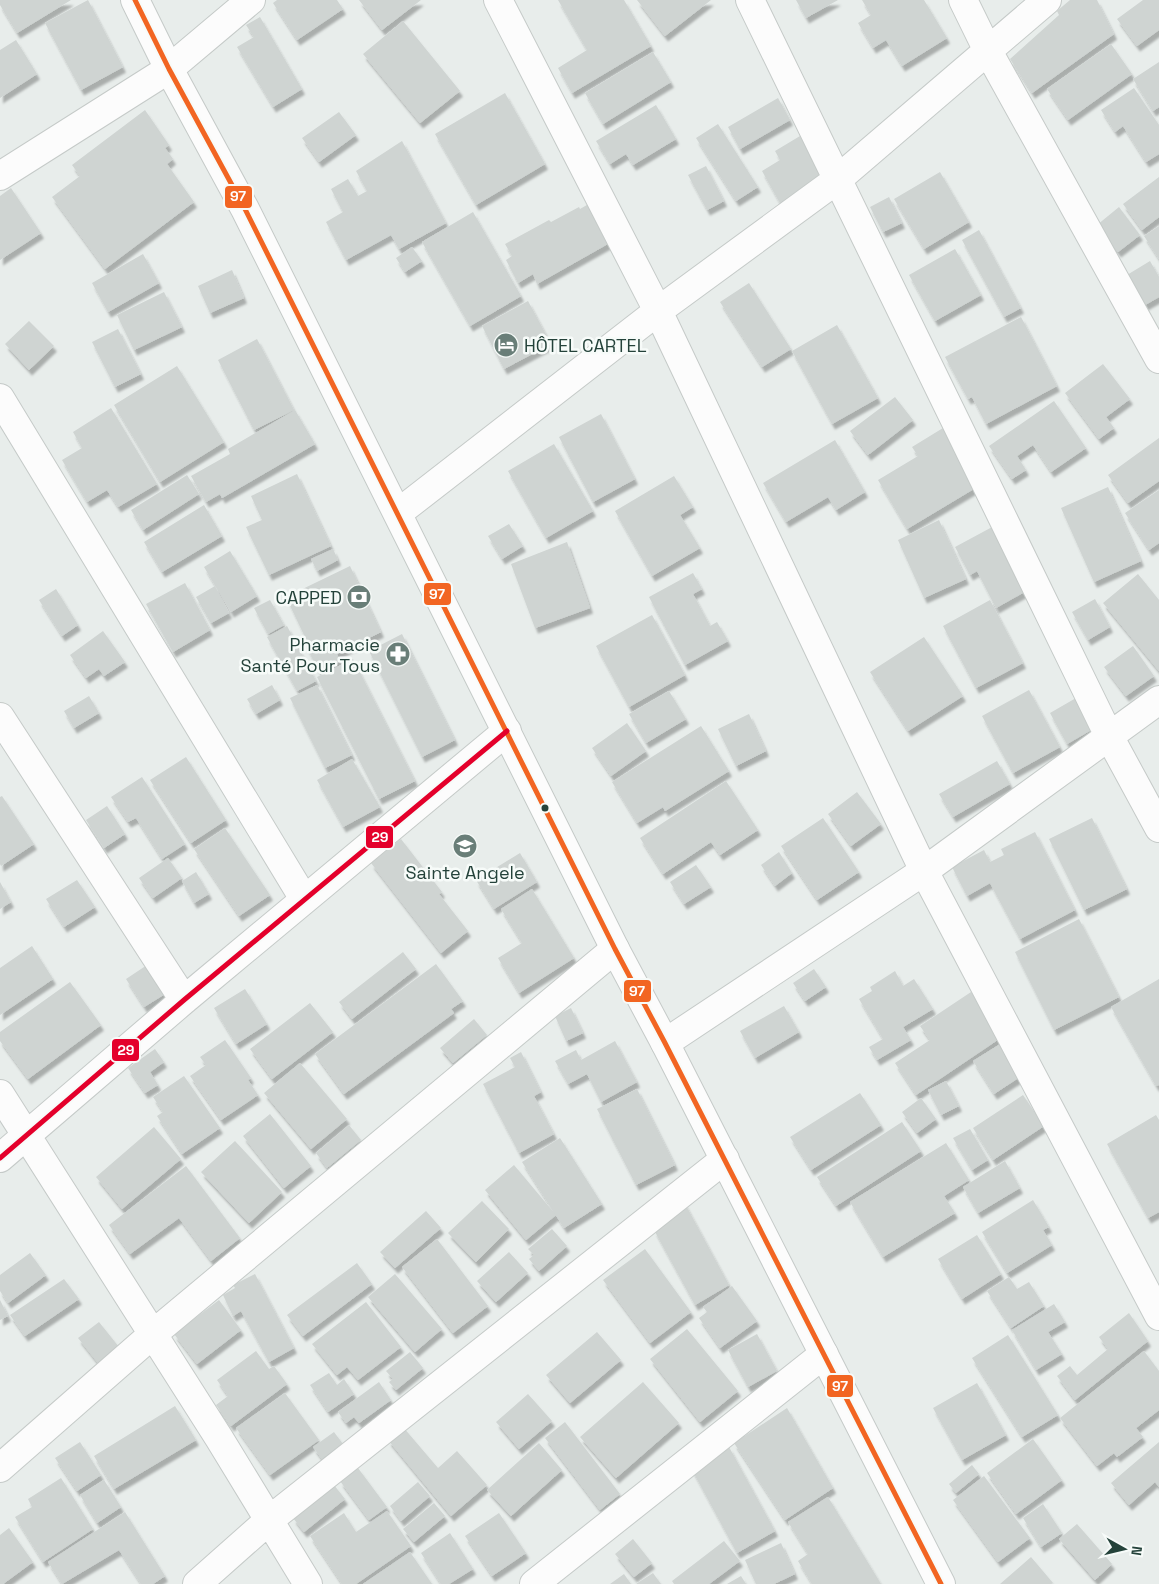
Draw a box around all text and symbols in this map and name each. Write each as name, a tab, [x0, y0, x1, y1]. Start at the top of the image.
line badge: 97	[224, 185, 253, 209]
text: 97	[230, 187, 246, 205]
hotel icon: HÔTEL CARTEL	[493, 332, 519, 358]
place label: HÔTEL CARTEL	[524, 334, 647, 357]
line badge: 97	[423, 582, 452, 606]
bank icon: CAPPED	[346, 584, 372, 610]
text: 97	[429, 585, 445, 603]
place label: CAPPED	[276, 586, 342, 609]
place label: Pharmacie Santé Pour Tous	[241, 633, 380, 677]
pharmacy icon: Pharmacie Santé Pour Tous	[385, 641, 411, 667]
unlabelled marker	[540, 803, 550, 813]
line badge: 29	[365, 825, 394, 849]
text: 29	[372, 828, 388, 846]
school or university icon: Sainte Angele	[452, 833, 478, 859]
place label: Sainte Angele	[405, 861, 525, 884]
line badge: 97	[623, 979, 652, 1003]
text: 97	[629, 982, 645, 1000]
line badge: 29	[111, 1038, 140, 1062]
text: 29	[118, 1041, 134, 1059]
line badge: 97	[826, 1374, 854, 1398]
text: 97	[832, 1377, 848, 1395]
north arrow	[1099, 1524, 1149, 1574]
text: N	[1127, 1545, 1146, 1557]

